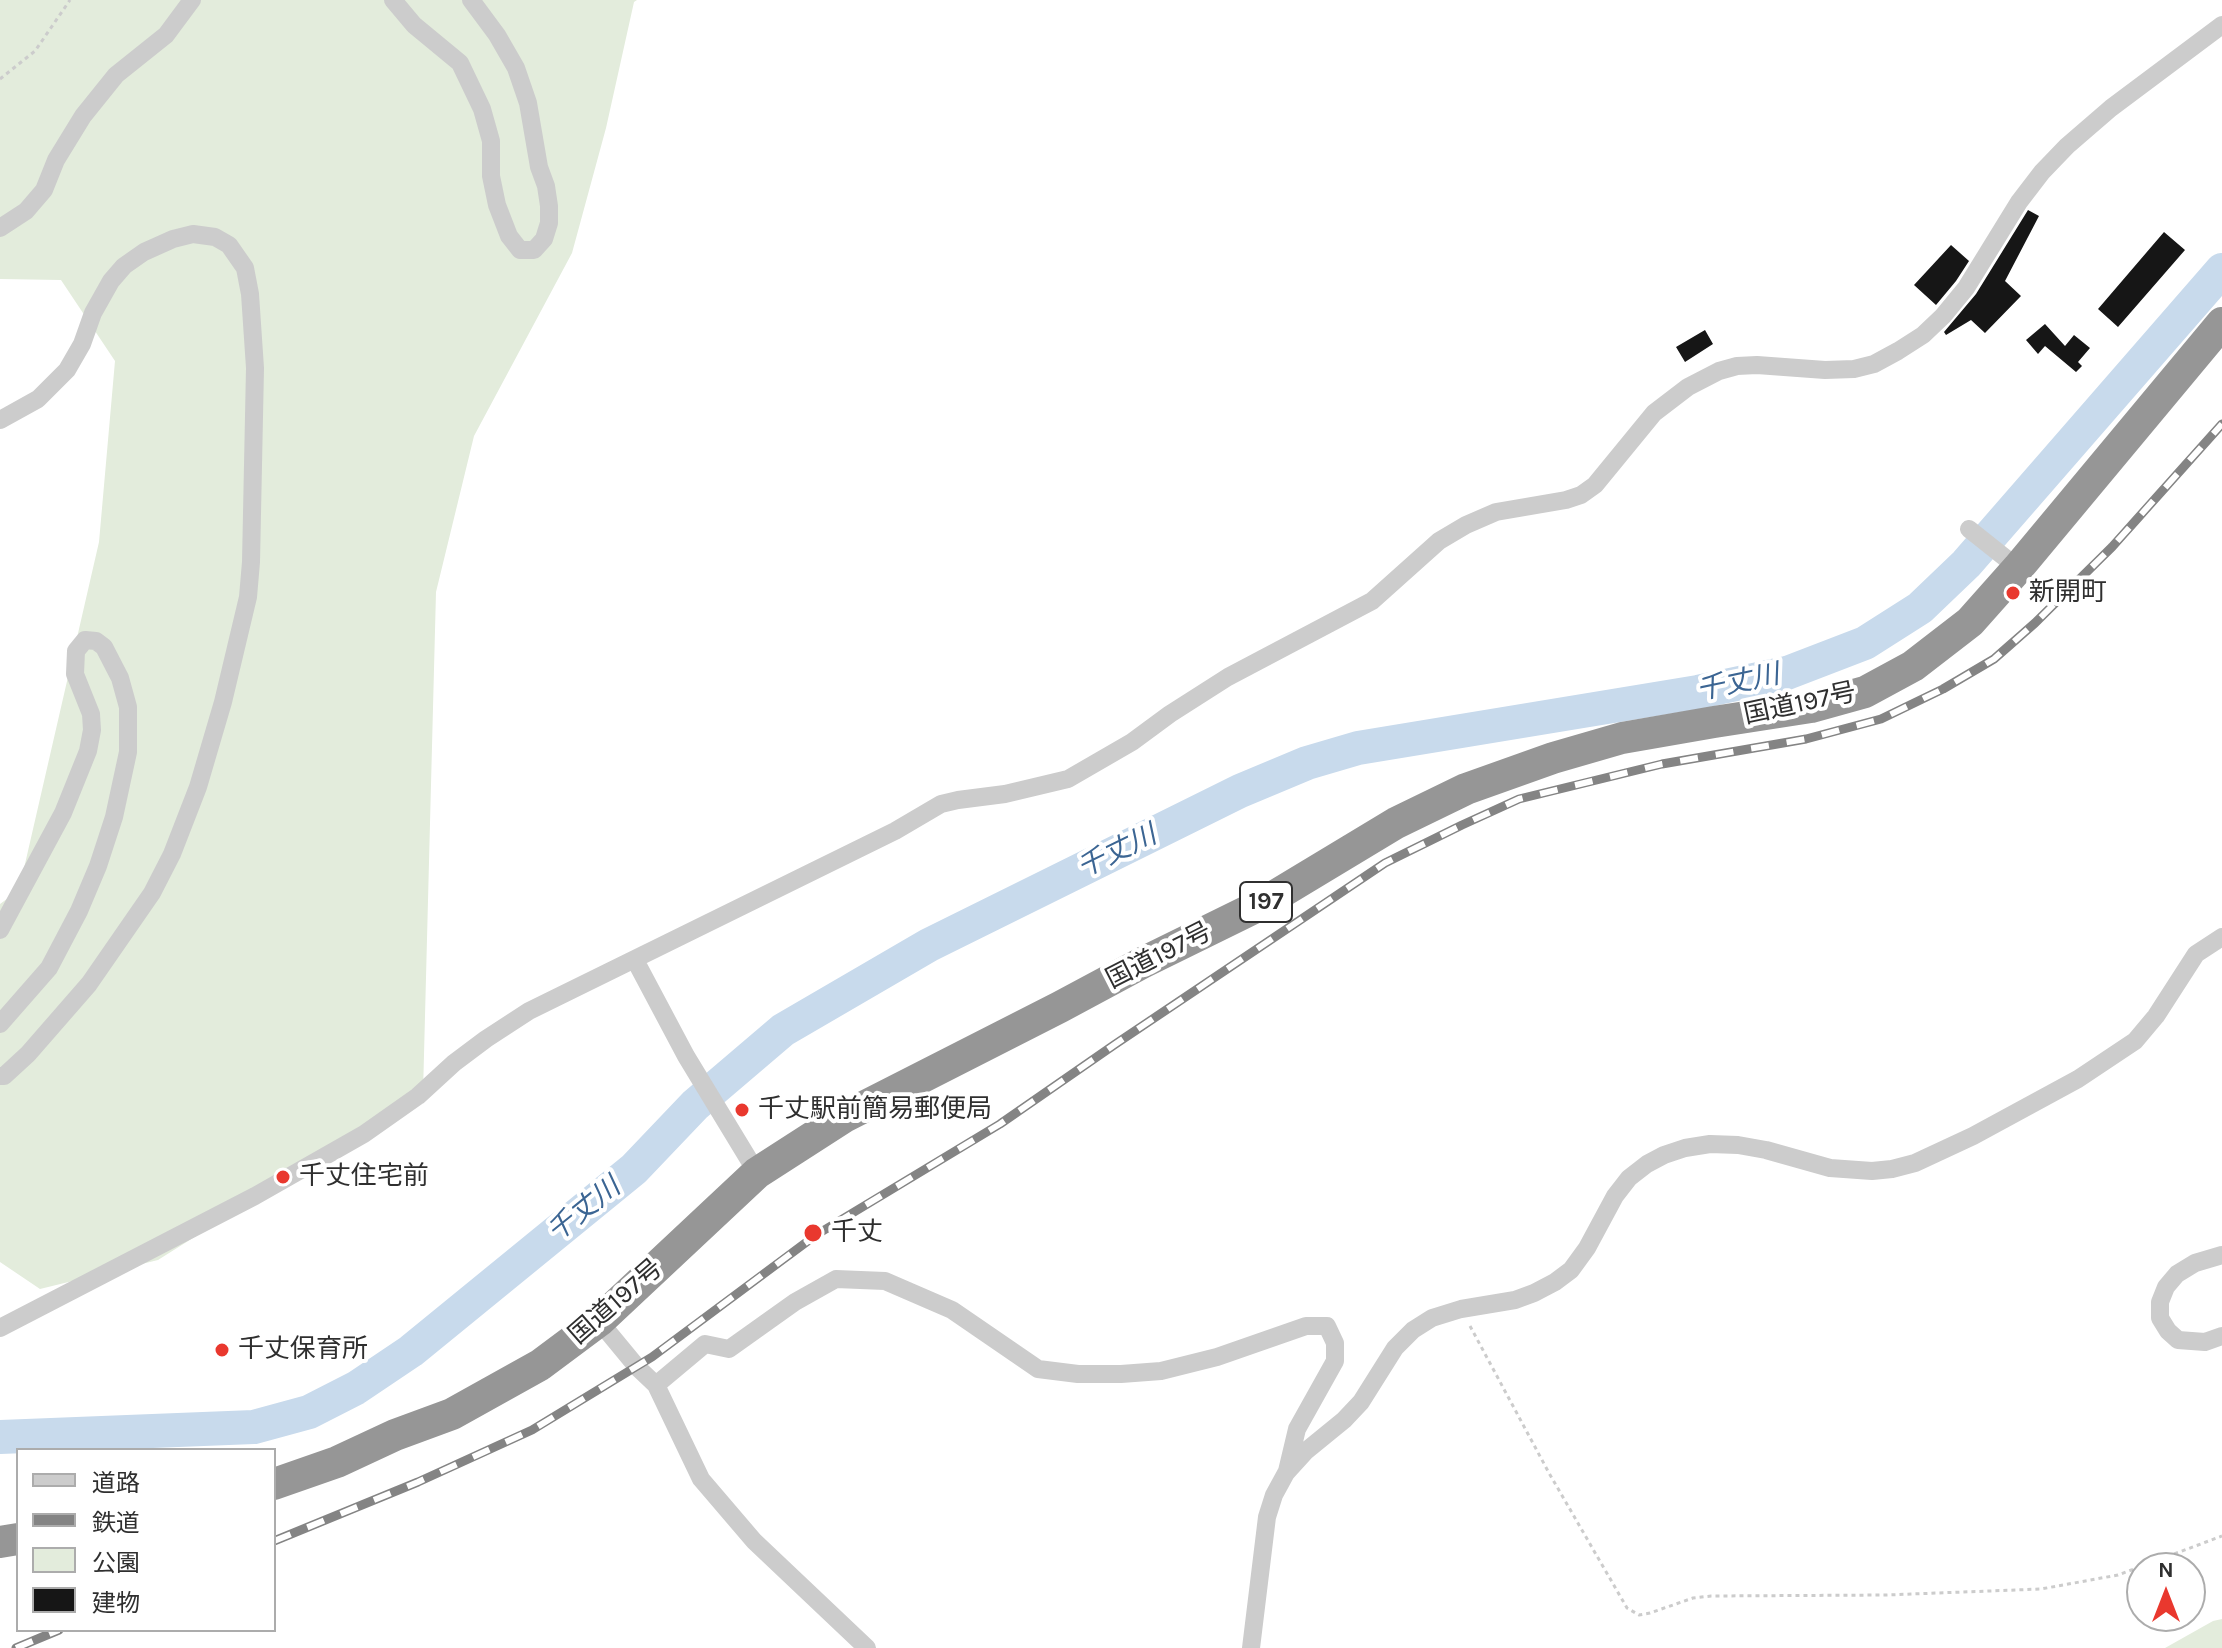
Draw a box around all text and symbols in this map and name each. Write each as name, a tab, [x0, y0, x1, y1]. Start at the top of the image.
place label: 新開町	[2029, 577, 2107, 609]
marker: 新開町	[2004, 584, 2022, 602]
water label: 千丈川	[1693, 658, 1783, 708]
street label: 国道197号	[1741, 677, 1859, 731]
water label: 千丈川	[1072, 818, 1162, 886]
road number: 197	[1240, 882, 1292, 922]
street label: 国道197号	[1101, 916, 1217, 996]
place label: 千丈駅前簡易郵便局	[758, 1094, 992, 1126]
marker: 千丈駅前簡易郵便局	[733, 1101, 751, 1119]
place label: 千丈住宅前	[299, 1161, 429, 1193]
marker: 千丈住宅前	[274, 1168, 292, 1186]
water label: 千丈川	[541, 1171, 627, 1249]
place label: 千丈	[831, 1217, 883, 1249]
marker: 千丈	[802, 1222, 824, 1244]
street label: 国道197号	[563, 1253, 669, 1351]
place label: 千丈保育所	[238, 1334, 368, 1366]
marker: 千丈保育所	[213, 1341, 231, 1359]
legend	[16, 1448, 276, 1632]
text: 道路	[92, 1469, 140, 1497]
text: 鉄道	[92, 1509, 140, 1537]
text: 公園	[92, 1549, 140, 1577]
north arrow	[2126, 1552, 2206, 1632]
text: N	[2158, 1557, 2174, 1583]
text: 建物	[92, 1589, 140, 1617]

